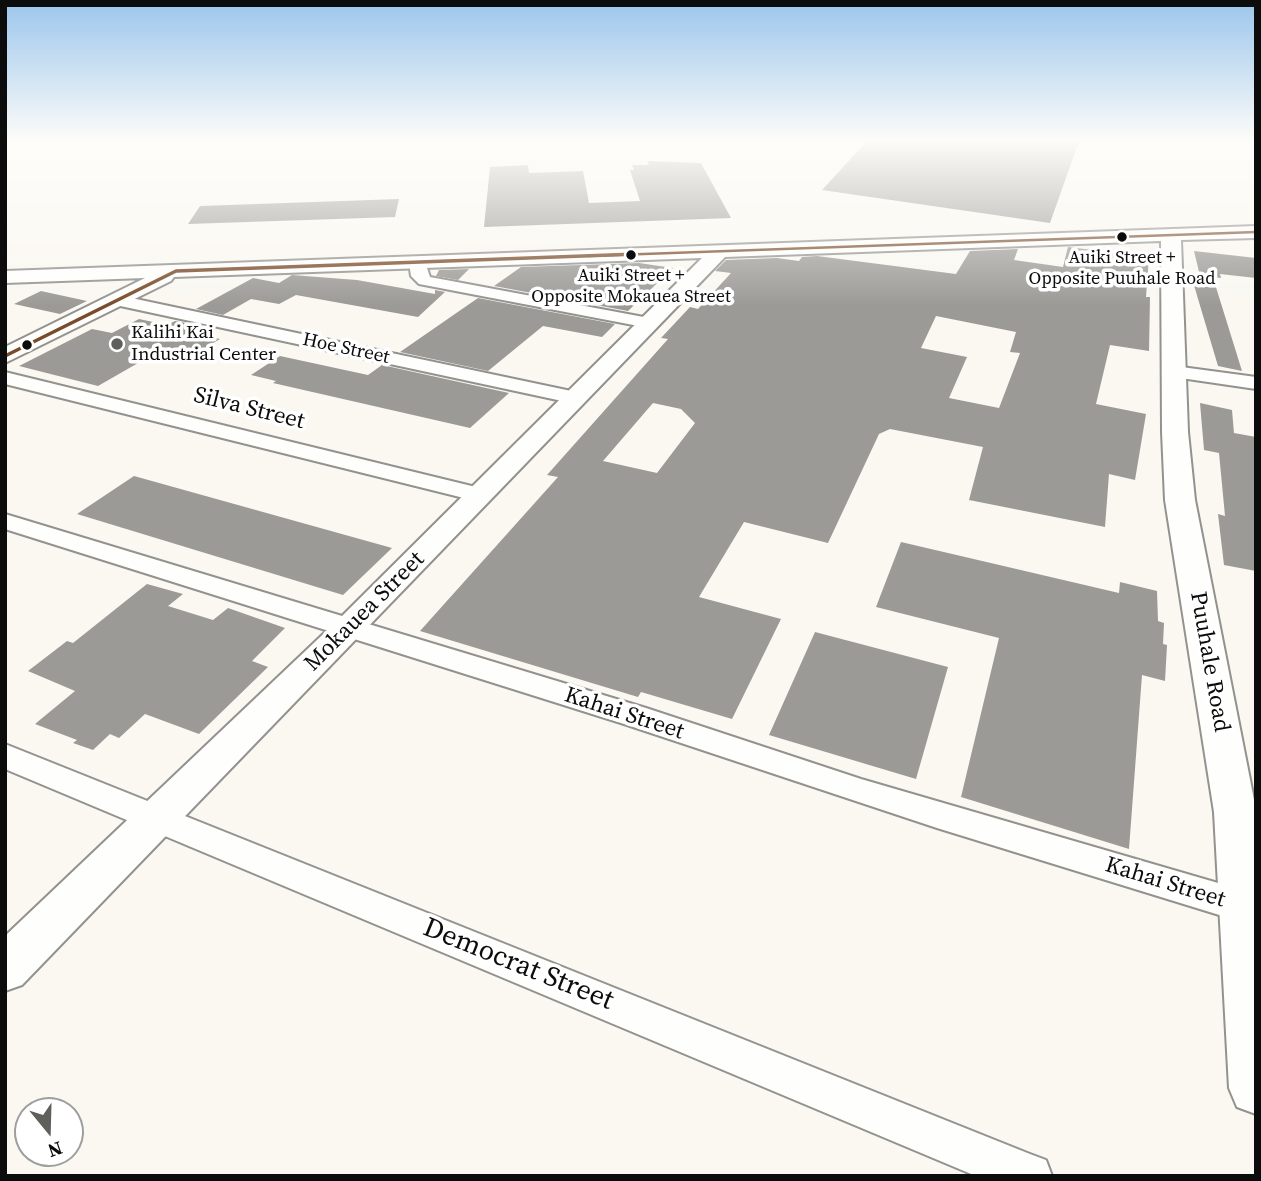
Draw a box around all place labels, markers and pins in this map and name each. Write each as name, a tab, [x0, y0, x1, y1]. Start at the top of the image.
marker: Auiki Street + Opposite Puuhale Road	[1115, 230, 1129, 244]
place label: Auiki Street + Opposite Puuhale Road	[1029, 247, 1215, 290]
marker: Auiki Street + Opposite Mokauea Street	[624, 248, 638, 262]
place label: Auiki Street + Opposite Mokauea Street	[531, 265, 731, 308]
place label: Kalihi Kai Industrial Center	[131, 322, 276, 366]
marker: Kalihi Kai Industrial Center	[109, 336, 125, 352]
unlabelled marker	[20, 338, 34, 352]

